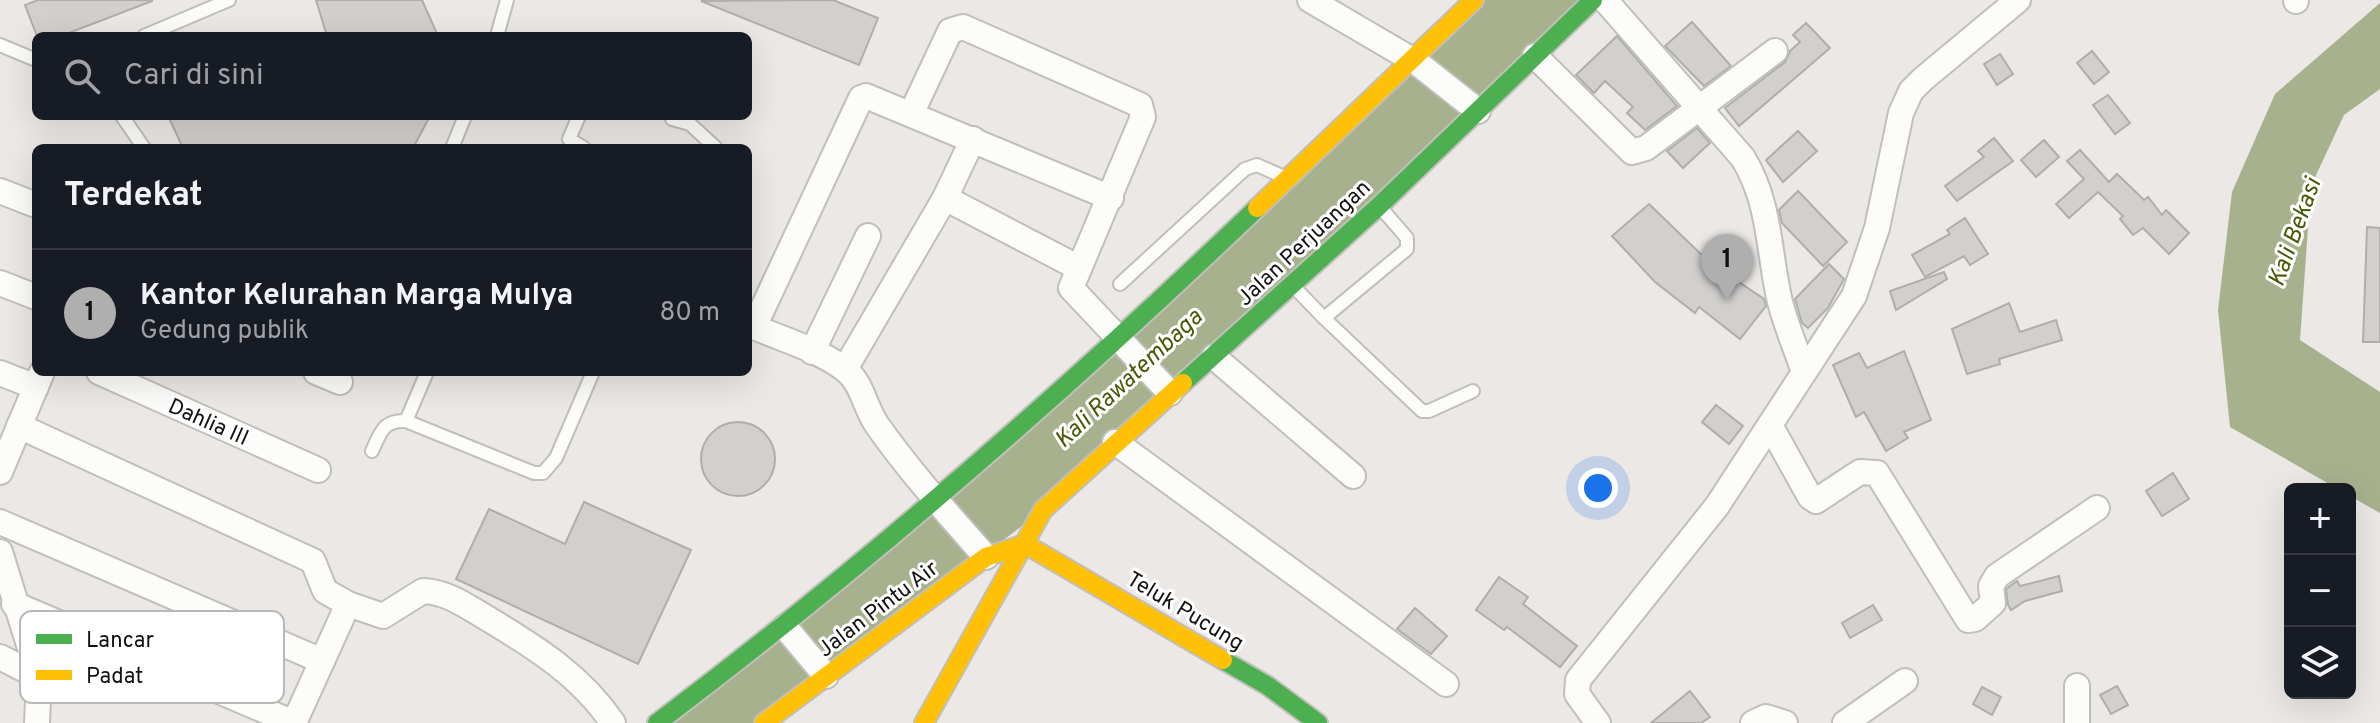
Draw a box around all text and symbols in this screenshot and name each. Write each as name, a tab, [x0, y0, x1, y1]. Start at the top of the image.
search box	[32, 32, 752, 120]
icon: search	[60, 54, 104, 98]
text: Cari di sini	[124, 58, 264, 95]
water label: Kali Bekasi	[2263, 174, 2330, 291]
text: Terdekat	[64, 175, 203, 218]
street label: Jalan Perjuangan	[1232, 175, 1377, 313]
pin: 1	[1701, 234, 1753, 300]
text: Kantor Kelurahan Marga Mulya	[140, 278, 573, 315]
text: 1	[85, 297, 95, 330]
text: 80 m	[660, 297, 720, 330]
water label: Kali Rawatembaga	[1049, 303, 1210, 456]
text: Gedung publik	[140, 315, 309, 348]
street label: Dahlia III	[164, 394, 252, 453]
your location	[1578, 468, 1618, 508]
map controls	[2284, 483, 2356, 699]
button: +	[2284, 483, 2356, 555]
button: −	[2284, 555, 2356, 627]
street label: Jalan Pintu Air	[813, 556, 944, 664]
street label: Teluk Pucung	[1121, 567, 1248, 658]
legend	[20, 611, 284, 703]
button: layers	[2284, 627, 2356, 699]
text: Lancar	[86, 628, 155, 655]
text: Padat	[86, 664, 143, 691]

